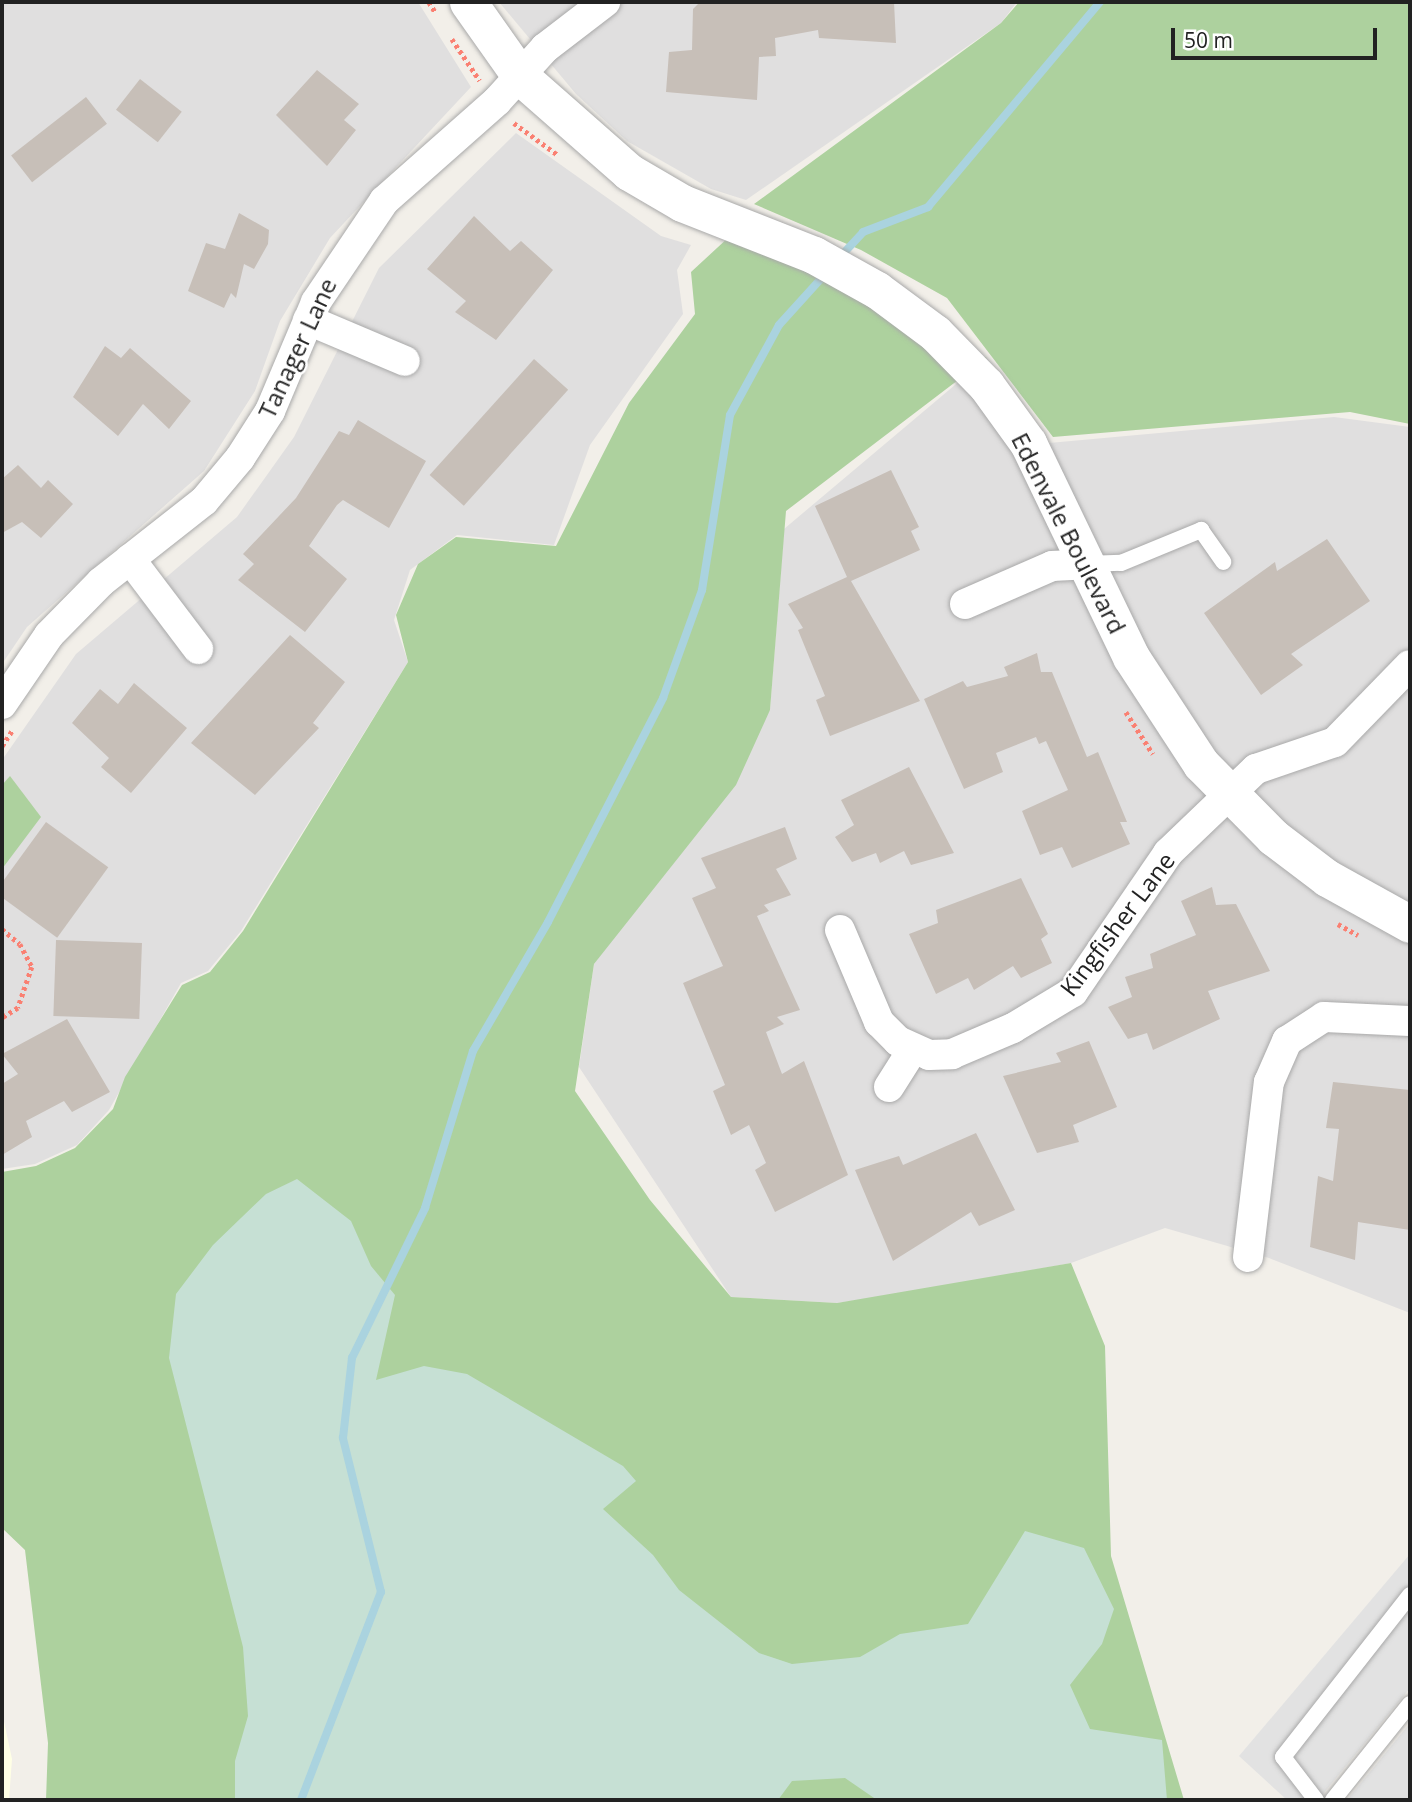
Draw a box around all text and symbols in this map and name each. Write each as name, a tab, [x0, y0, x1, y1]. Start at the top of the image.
scale bar	[1174, 14, 1380, 58]
text: 50 m	[1184, 26, 1233, 54]
street label: Tanager Lane	[252, 273, 342, 423]
street label: Edenvale Boulevard	[1006, 428, 1132, 638]
street label: Kingfisher Lane	[1054, 847, 1180, 1001]

